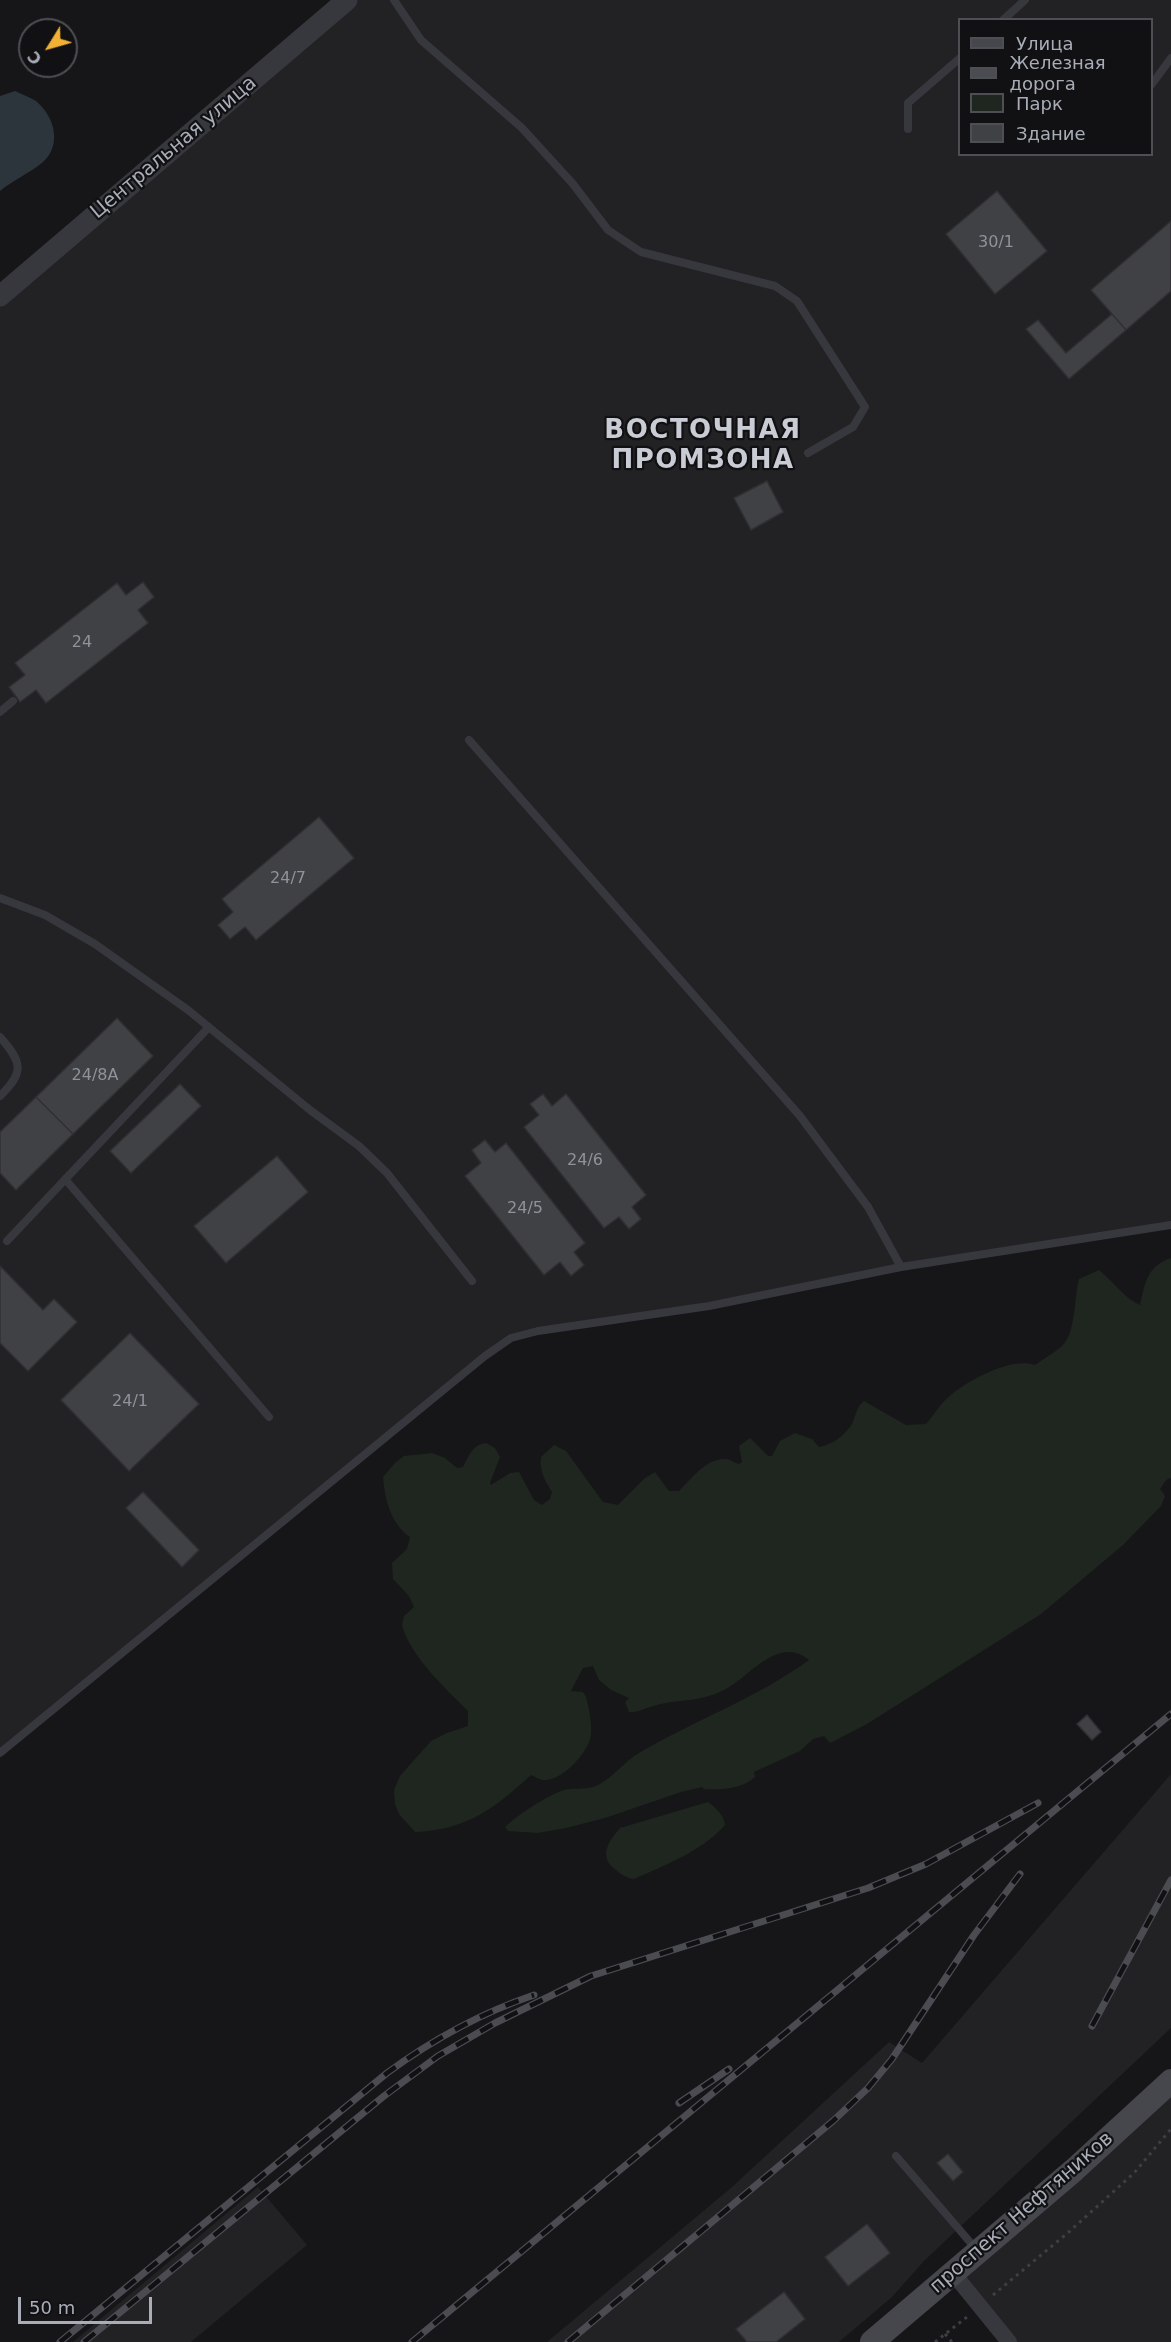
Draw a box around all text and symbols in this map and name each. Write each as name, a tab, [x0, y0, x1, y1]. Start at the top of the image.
north arrow	[18, 18, 78, 78]
legend	[958, 18, 1153, 156]
text: Улица	[1016, 33, 1073, 54]
text: С	[24, 48, 46, 68]
text: Железная дорога	[1009, 52, 1106, 94]
street label: Центральная улица	[86, 72, 262, 224]
text: Парк	[1016, 93, 1063, 114]
text: Здание	[1016, 123, 1086, 144]
house number: 30/1	[978, 233, 1014, 253]
district label: ВОСТОЧНАЯ ПРОМЗОНА	[604, 415, 802, 476]
house number: 24	[72, 633, 92, 653]
house number: 24/7	[270, 869, 306, 889]
house number: 24/8А	[72, 1066, 118, 1086]
house number: 24/6	[567, 1151, 603, 1171]
house number: 24/5	[507, 1199, 543, 1219]
house number: 24/1	[112, 1392, 148, 1412]
street label: проспект Нефтяников	[926, 2127, 1118, 2299]
scale bar	[21, 2285, 154, 2323]
text: 50 m	[29, 2297, 75, 2318]

